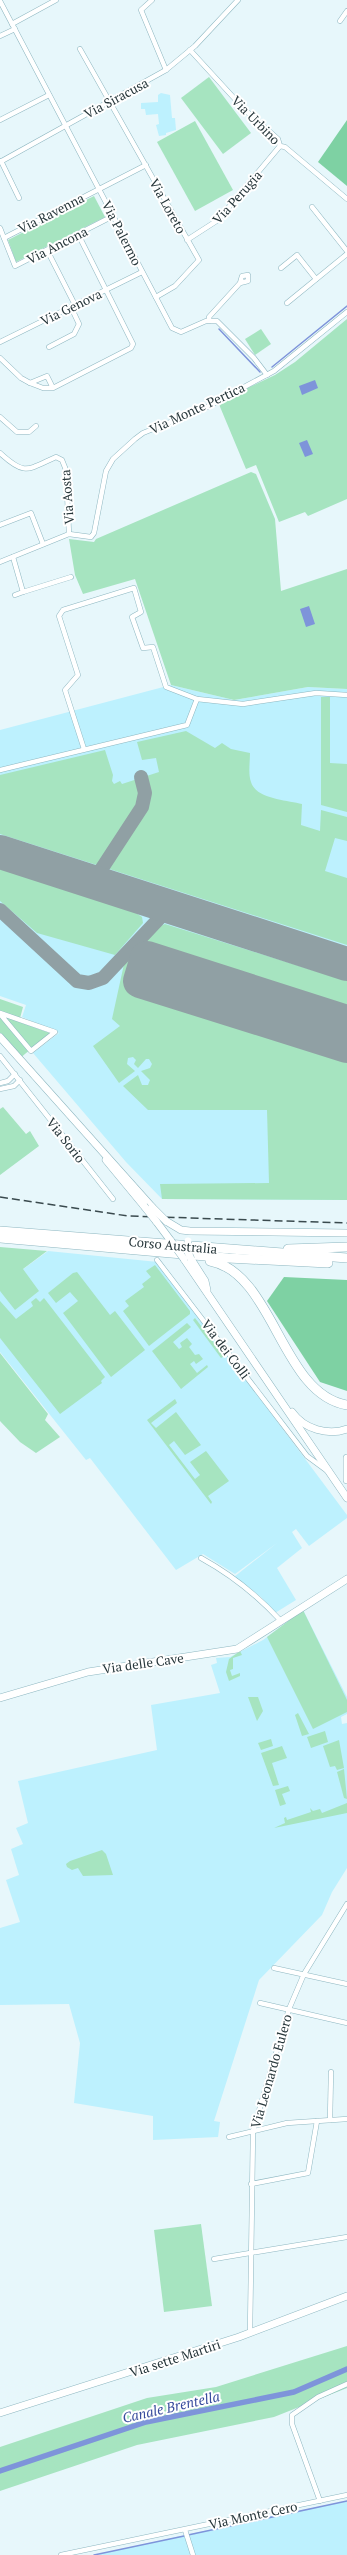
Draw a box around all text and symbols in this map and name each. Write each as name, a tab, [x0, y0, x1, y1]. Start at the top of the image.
street label: Via Siracusa	[81, 73, 152, 123]
street label: Via Urbino	[228, 92, 284, 148]
street label: Via Perugia	[208, 166, 266, 228]
street label: Via Loreto	[145, 175, 191, 237]
street label: Via Ravenna	[15, 188, 88, 237]
street label: Via Palermo	[98, 197, 146, 269]
street label: Via Ancona	[23, 222, 91, 268]
street label: Via Genova	[37, 284, 105, 330]
street label: Via Monte Pertica	[146, 378, 248, 438]
street label: Via Aosta	[56, 469, 78, 525]
street label: Via Sorio	[43, 1114, 89, 1166]
street label: Corso Australia	[128, 1232, 218, 1258]
street label: Via dei Colli	[198, 1315, 254, 1383]
street label: Via delle Cave	[101, 1648, 185, 1678]
street label: Via Leonardo Eulero	[246, 2012, 296, 2130]
street label: Via sette Martiri	[127, 2335, 223, 2381]
water label: Canale Brentella	[120, 2386, 221, 2427]
street label: Via Monte Cero	[207, 2497, 299, 2533]

